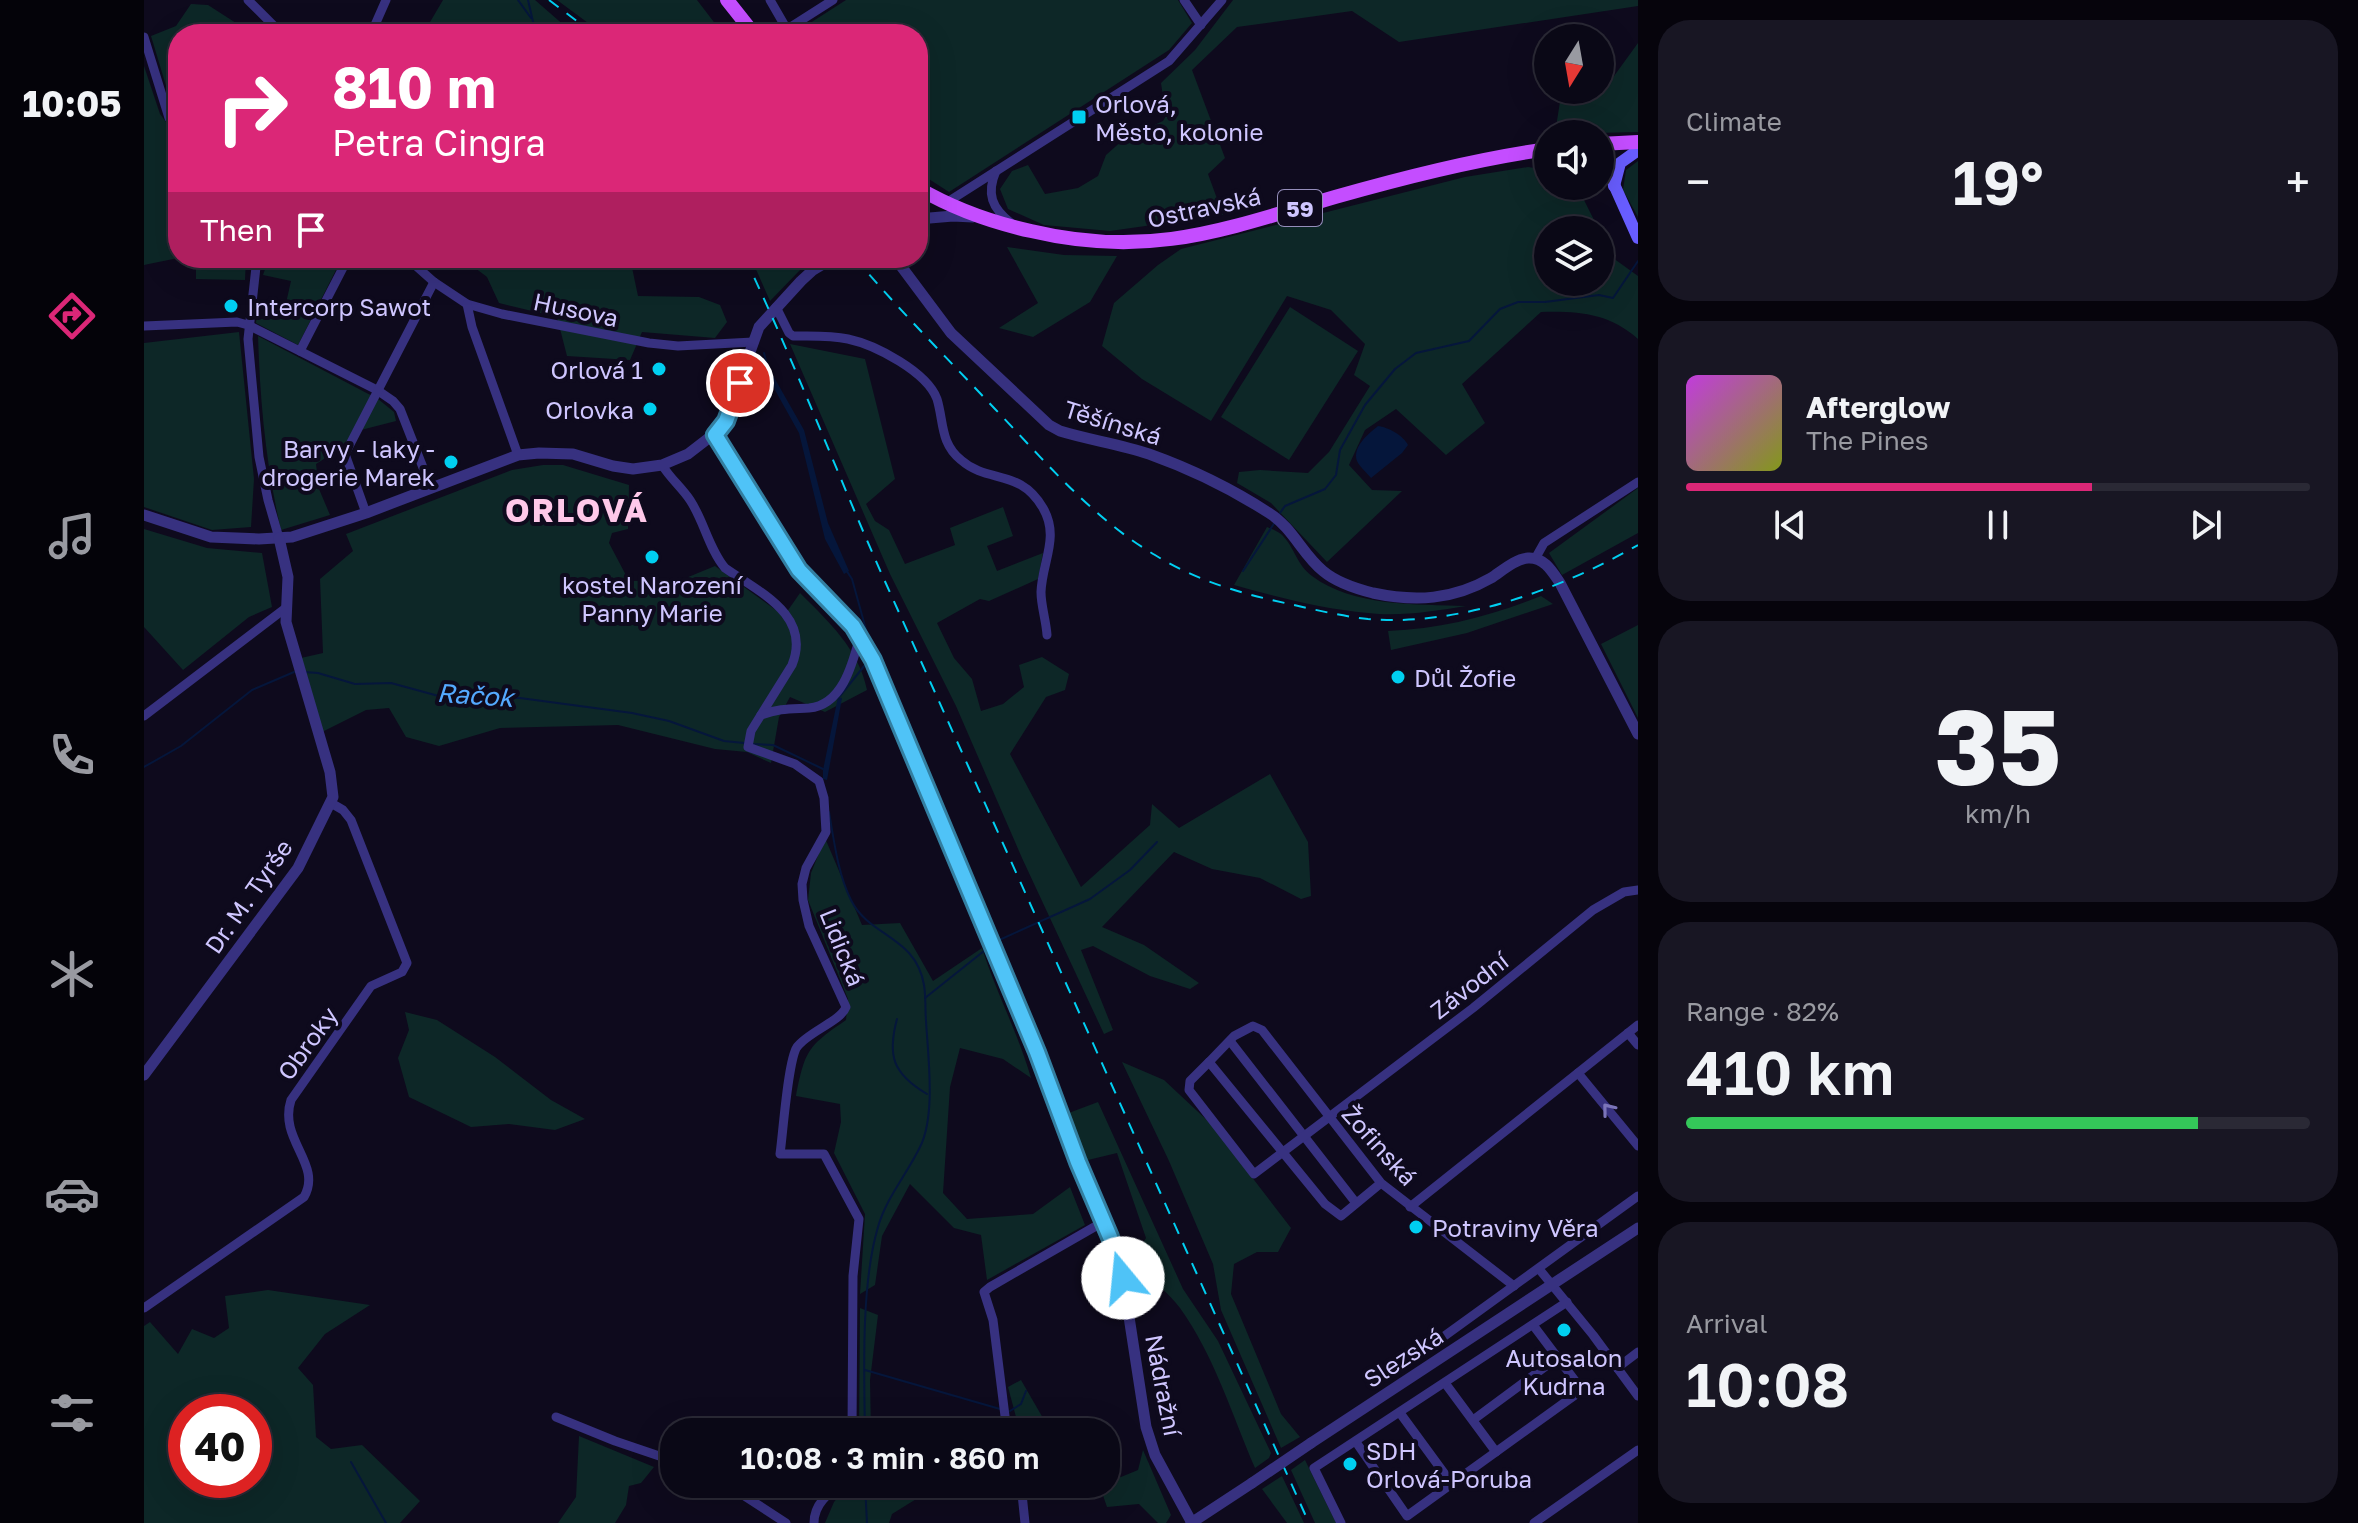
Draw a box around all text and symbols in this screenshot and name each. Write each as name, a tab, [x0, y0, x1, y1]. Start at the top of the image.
north arrow	[1534, 24, 1614, 104]
map controls	[1534, 24, 1614, 296]
text: 810 m	[332, 53, 496, 120]
icon: right	[200, 56, 304, 160]
text: 10:05	[23, 82, 121, 125]
place label: Orlová, Město, kolonie	[1095, 89, 1263, 146]
text: Climate	[1686, 106, 1782, 137]
marker: Orlová, Město, kolonie	[1070, 108, 1088, 126]
button: sound	[1534, 120, 1614, 200]
text: Petra Cingra	[332, 121, 546, 164]
text: 19°	[1952, 146, 2044, 218]
text: −	[1686, 155, 1710, 208]
text: +	[2286, 155, 2310, 208]
street label: Ostravská	[1145, 181, 1263, 233]
road number: 59	[1278, 190, 1322, 226]
icon: arrive	[289, 208, 333, 252]
text: Then	[200, 212, 273, 248]
button: layers	[1534, 216, 1614, 296]
street label: Husova	[531, 286, 621, 332]
icon: directions	[44, 288, 100, 344]
place label: Intercorp Sawot	[247, 292, 431, 321]
marker: Intercorp Sawot	[222, 297, 240, 315]
pin	[706, 349, 774, 417]
place label: Orlová 1	[551, 355, 643, 384]
marker: Orlová 1	[650, 360, 668, 378]
icon: arrive	[718, 361, 762, 405]
text: Afterglow	[1806, 389, 1950, 425]
street label: Těšínská	[1061, 393, 1165, 451]
place label: Orlovka	[545, 395, 634, 424]
marker: Orlovka	[641, 400, 659, 418]
text: The Pines	[1806, 425, 1929, 456]
place label: Barvy - laky - drogerie Marek	[262, 434, 435, 491]
marker: Barvy - laky - drogerie Marek	[442, 453, 460, 471]
district label: ORLOVÁ	[505, 491, 649, 529]
icon: previous	[1768, 503, 1812, 547]
icon: pause	[1976, 503, 2020, 547]
icon: next	[2184, 503, 2228, 547]
icon: music	[44, 508, 100, 564]
marker: kostel Narození Panny Marie	[643, 548, 661, 566]
place label: kostel Narození Panny Marie	[562, 570, 744, 627]
place label: Důl Žofie	[1414, 663, 1516, 692]
marker: Důl Žofie	[1389, 668, 1407, 686]
water label: Račok	[436, 677, 517, 713]
text: 35	[1935, 683, 2061, 808]
icon: phone	[44, 727, 100, 783]
text: km/h	[1965, 798, 2031, 829]
street label: Dr. M. Tyrše	[198, 833, 298, 959]
street label: Lidická	[814, 904, 872, 990]
street label: Závodní	[1424, 945, 1515, 1024]
icon: climate	[44, 946, 100, 1002]
text: Range · 82%	[1686, 996, 1839, 1027]
street label: Obroky	[271, 1001, 343, 1085]
text: 410 km	[1686, 1036, 1894, 1108]
street label: Žofinská	[1337, 1099, 1423, 1191]
one-way arrow	[1603, 1104, 1618, 1118]
icon: car	[44, 1166, 100, 1222]
place label: Potraviny Věra	[1432, 1213, 1599, 1242]
marker: Potraviny Věra	[1407, 1218, 1425, 1236]
position arrow	[1081, 1236, 1165, 1320]
text: Arrival	[1686, 1308, 1767, 1339]
street label: Slezská	[1358, 1321, 1448, 1393]
marker: Autosalon Kudrna	[1555, 1321, 1573, 1339]
street label: Nádražní	[1140, 1332, 1188, 1440]
place label: Autosalon Kudrna	[1506, 1343, 1623, 1400]
text: 10:08	[1686, 1348, 1849, 1420]
icon: filters	[44, 1385, 100, 1441]
speed limit sign: 40	[168, 1394, 272, 1498]
place label: SDH Orlová-Poruba	[1366, 1436, 1532, 1493]
text: 10:08 · 3 min · 860 m	[741, 1440, 1039, 1476]
marker: SDH Orlová-Poruba	[1341, 1455, 1359, 1473]

